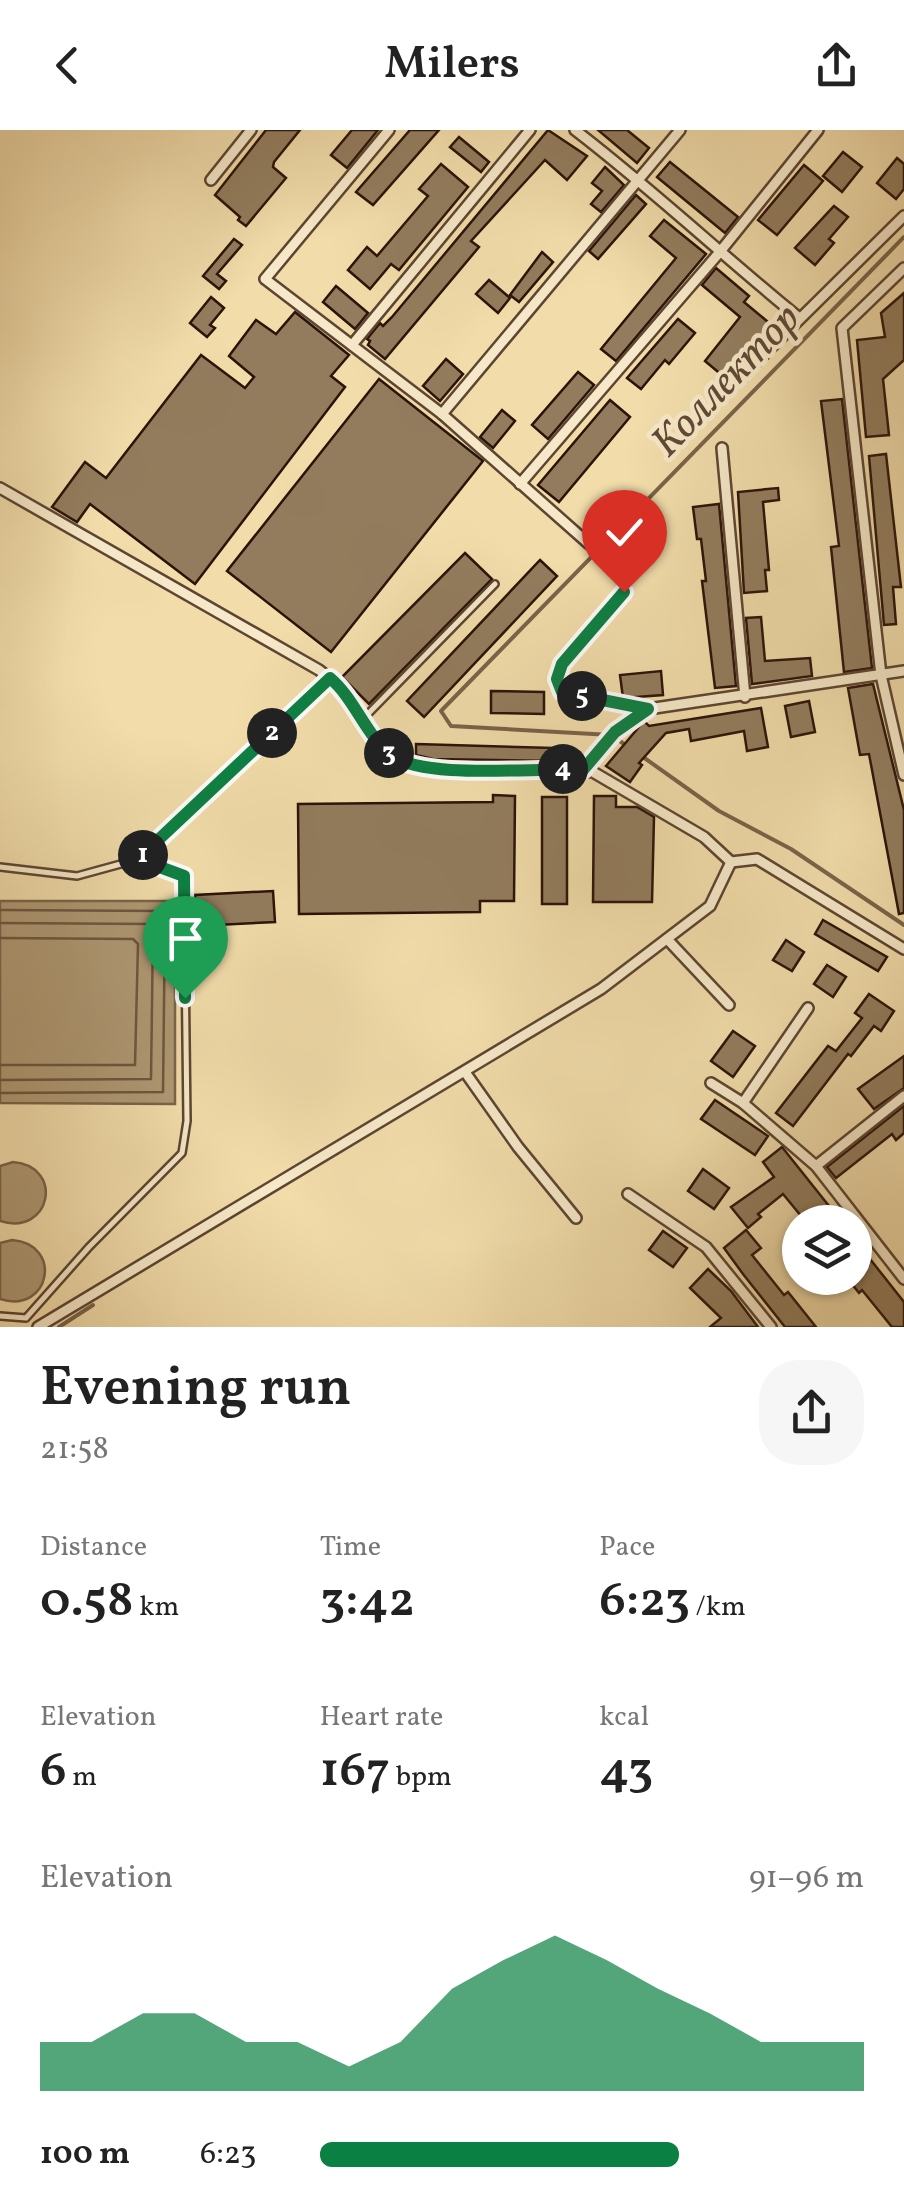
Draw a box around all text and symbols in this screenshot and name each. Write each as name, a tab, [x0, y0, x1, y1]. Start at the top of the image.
text: Milers	[384, 34, 520, 97]
icon: back	[40, 38, 95, 93]
icon: share	[809, 38, 864, 93]
water label: Коллектор	[639, 292, 816, 472]
pin	[582, 490, 667, 593]
icon: check	[597, 505, 652, 560]
pin: 5	[557, 671, 607, 721]
text: 5	[575, 676, 589, 715]
pin: 2	[247, 708, 297, 758]
text: 2	[265, 713, 279, 752]
pin: 3	[364, 728, 414, 778]
text: 3	[382, 733, 396, 772]
pin: 4	[538, 744, 588, 794]
text: 4	[555, 749, 571, 788]
pin: 1	[118, 830, 168, 880]
text: 1	[137, 835, 149, 874]
pin	[143, 896, 228, 999]
icon: arrive	[158, 911, 213, 966]
map controls	[782, 1205, 872, 1295]
button: layers	[782, 1205, 872, 1295]
text: Evening run	[40, 1352, 352, 1428]
button: share	[759, 1360, 864, 1465]
text: 21:58	[40, 1428, 109, 1472]
text: Distance	[40, 1528, 147, 1567]
text: Time	[320, 1528, 381, 1567]
text: Pace	[599, 1528, 655, 1567]
text: 0.58	[40, 1567, 134, 1637]
text: 3:42	[320, 1567, 415, 1637]
text: 6:23	[599, 1567, 690, 1637]
text: km	[134, 1588, 179, 1627]
text: /km	[690, 1588, 746, 1627]
text: Elevation	[40, 1698, 156, 1737]
text: Heart rate	[320, 1698, 443, 1737]
text: kcal	[599, 1698, 649, 1737]
text: 6	[40, 1737, 67, 1807]
text: 167	[320, 1737, 390, 1807]
text: 43	[599, 1737, 653, 1807]
text: m	[67, 1758, 97, 1797]
text: bpm	[390, 1758, 452, 1797]
text: Elevation	[40, 1857, 173, 1901]
text: 91–96 m	[749, 1857, 864, 1901]
text: 100 m	[40, 2133, 130, 2177]
text: 6:23	[200, 2133, 256, 2177]

